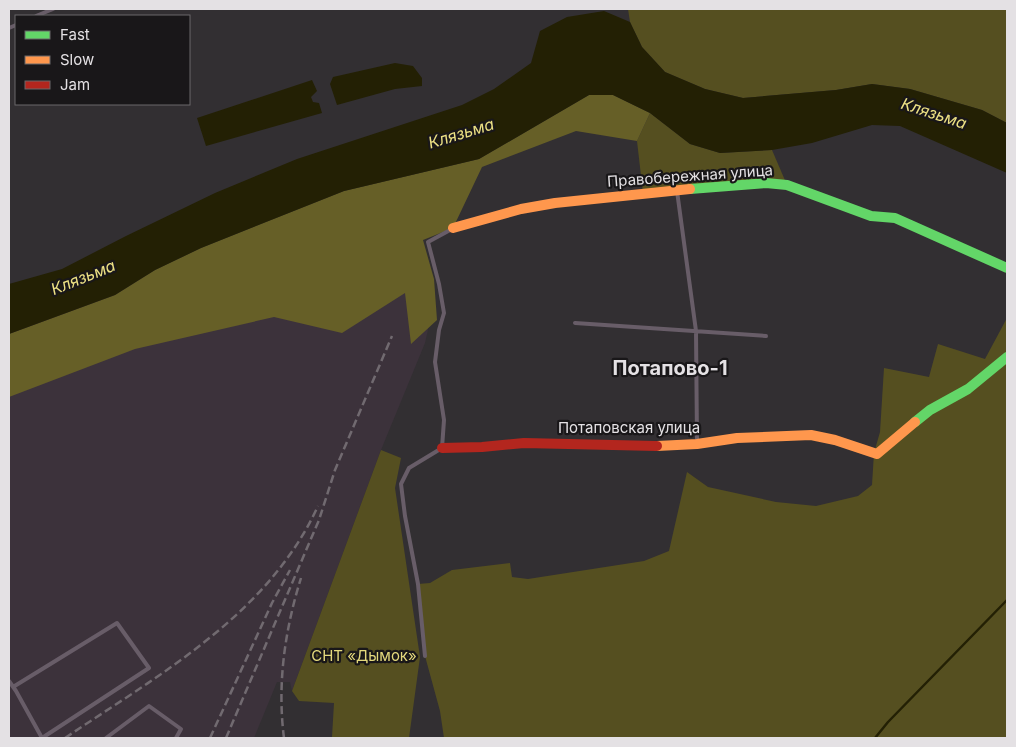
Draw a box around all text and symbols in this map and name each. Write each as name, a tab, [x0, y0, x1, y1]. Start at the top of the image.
legend	[15, 15, 190, 105]
text: Fast	[60, 25, 90, 44]
text: Slow	[60, 50, 94, 69]
text: Jam	[60, 75, 90, 94]
water label: Клязьма	[899, 93, 969, 133]
water label: Клязьма	[426, 113, 496, 152]
street label: Правобережная улица	[606, 160, 774, 191]
water label: Клязьма	[48, 255, 118, 299]
district label: Потапово-1	[612, 356, 728, 380]
street label: Потаповская улица	[558, 418, 700, 437]
park label: СНТ «Дымок»	[311, 646, 417, 665]

